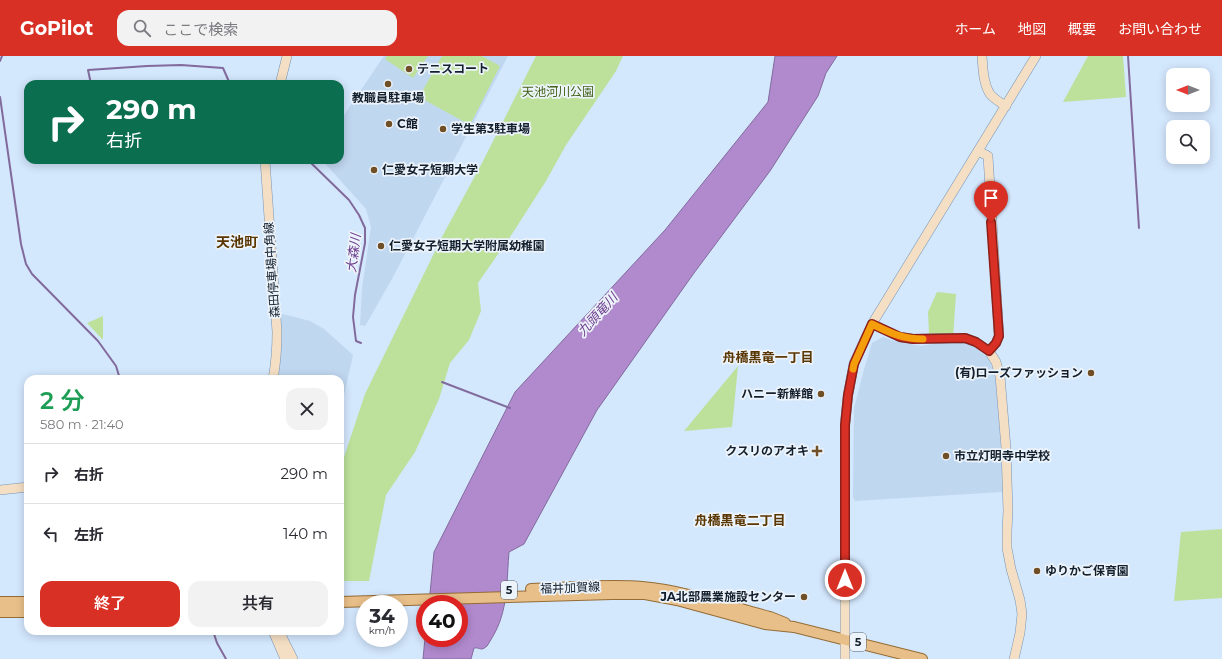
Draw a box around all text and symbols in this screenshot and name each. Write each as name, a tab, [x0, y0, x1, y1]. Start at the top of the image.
search box	[117, 10, 397, 46]
text: GoPilot	[20, 17, 93, 40]
icon: search	[131, 17, 153, 39]
text: ここで検索	[163, 20, 238, 39]
text: ホーム	[954, 20, 996, 38]
text: 地図	[1018, 20, 1046, 38]
text: 概要	[1068, 20, 1096, 38]
text: お問い合わせ	[1118, 20, 1202, 38]
place label: テニスコート	[417, 61, 489, 76]
marker: テニスコート	[404, 64, 414, 74]
north arrow	[1166, 68, 1210, 112]
map controls	[1166, 68, 1210, 164]
marker: 教職員駐車場	[383, 79, 393, 89]
park label: 天池河川公園	[522, 84, 594, 99]
place label: 教職員駐車場	[352, 90, 424, 105]
text: 290 m	[106, 92, 197, 126]
icon: right	[40, 96, 92, 148]
place label: C館	[397, 116, 418, 131]
marker: C館	[384, 119, 394, 129]
button: search	[1166, 120, 1210, 164]
place label: 学生第3駐車場	[451, 121, 530, 136]
marker: 学生第3駐車場	[438, 124, 448, 134]
text: 右折	[106, 130, 142, 152]
place label: 仁愛女子短期大学	[382, 162, 478, 177]
marker: 仁愛女子短期大学	[369, 165, 379, 175]
pin	[974, 181, 1008, 222]
icon: arrive	[980, 187, 1002, 209]
street label: 森田停車場中角線	[261, 222, 282, 318]
water label: 大森川	[343, 231, 364, 273]
district label: 天池町	[216, 233, 258, 251]
place label: 仁愛女子短期大学附属幼稚園	[389, 238, 545, 253]
marker: 仁愛女子短期大学附属幼稚園	[376, 241, 386, 251]
water label: 九頭竜川	[574, 288, 622, 339]
district label: 舟橋黒竜一丁目	[722, 349, 814, 365]
place label: (有)ローズファッション	[955, 365, 1083, 380]
marker: (有)ローズファッション	[1086, 368, 1096, 378]
text: 2 分	[40, 386, 85, 415]
place label: ハニー新鮮館	[741, 386, 813, 401]
button: close	[286, 388, 328, 430]
marker: ハニー新鮮館	[816, 389, 826, 399]
text: 580 m · 21:40	[40, 416, 124, 432]
place label: クスリのアオキ	[725, 443, 809, 458]
marker: クスリのアオキ	[812, 446, 822, 456]
place label: 市立灯明寺中学校	[954, 448, 1050, 463]
marker: 市立灯明寺中学校	[941, 451, 951, 461]
icon: right	[40, 463, 62, 485]
text: 290 m	[281, 464, 328, 483]
text: 右折	[74, 465, 104, 484]
district label: 舟橋黒竜二丁目	[694, 512, 786, 528]
icon: left	[40, 523, 62, 545]
text: 140 m	[283, 524, 328, 543]
text: 左折	[74, 525, 104, 544]
position arrow	[824, 559, 866, 601]
place label: ゆりかご保育園	[1045, 563, 1129, 578]
marker: ゆりかご保育園	[1032, 566, 1042, 576]
street label: 福井加賀線	[540, 579, 600, 596]
button: 終了	[40, 581, 180, 627]
button: 共有	[188, 581, 328, 627]
road number: 5	[501, 581, 517, 599]
place label: JA北部農業施設センター	[659, 589, 796, 604]
marker: JA北部農業施設センター	[799, 592, 809, 602]
speed limit sign: 40	[416, 595, 468, 647]
text: 34	[369, 604, 395, 628]
text: km/h	[369, 624, 395, 637]
road number: 5	[850, 633, 866, 651]

